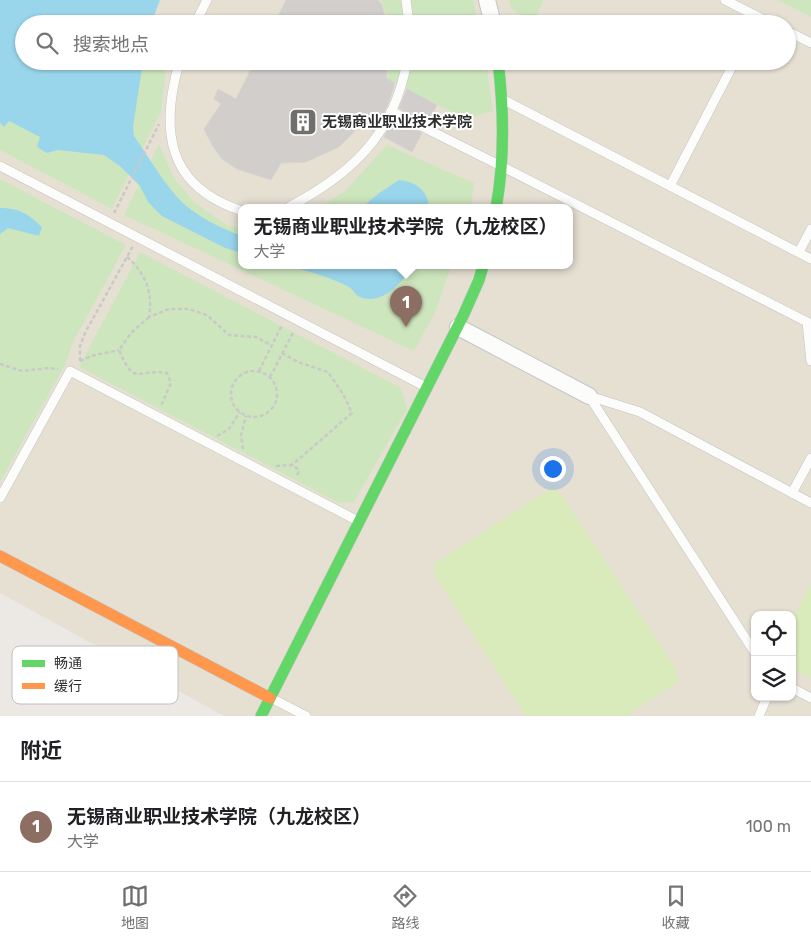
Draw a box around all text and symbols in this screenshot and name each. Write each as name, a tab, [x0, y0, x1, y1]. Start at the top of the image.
search box	[15, 15, 796, 70]
icon: search	[33, 29, 61, 57]
text: 搜索地点	[73, 33, 149, 56]
building icon: 无锡商业职业技术学院	[288, 107, 318, 137]
place label: 无锡商业职业技术学院	[322, 113, 472, 131]
popup	[238, 204, 573, 269]
text: 无锡商业职业技术学院（九龙校区）	[253, 215, 558, 238]
text: 大学	[253, 242, 286, 261]
pin: 1	[390, 286, 422, 327]
your location	[540, 456, 566, 482]
map controls	[751, 611, 796, 701]
button: locate	[751, 611, 796, 656]
legend	[12, 646, 178, 704]
text: 畅通	[54, 655, 82, 672]
button: layers	[751, 656, 796, 701]
text: 缓行	[54, 678, 82, 695]
text: 附近	[20, 738, 62, 763]
text: 无锡商业职业技术学院（九龙校区）	[67, 805, 371, 828]
text: 1	[32, 817, 40, 836]
text: 100 m	[746, 817, 791, 836]
text: 大学	[67, 832, 99, 851]
tab: 地图	[121, 882, 149, 932]
tab: 路线	[391, 882, 419, 932]
tab: 收藏	[662, 882, 690, 932]

